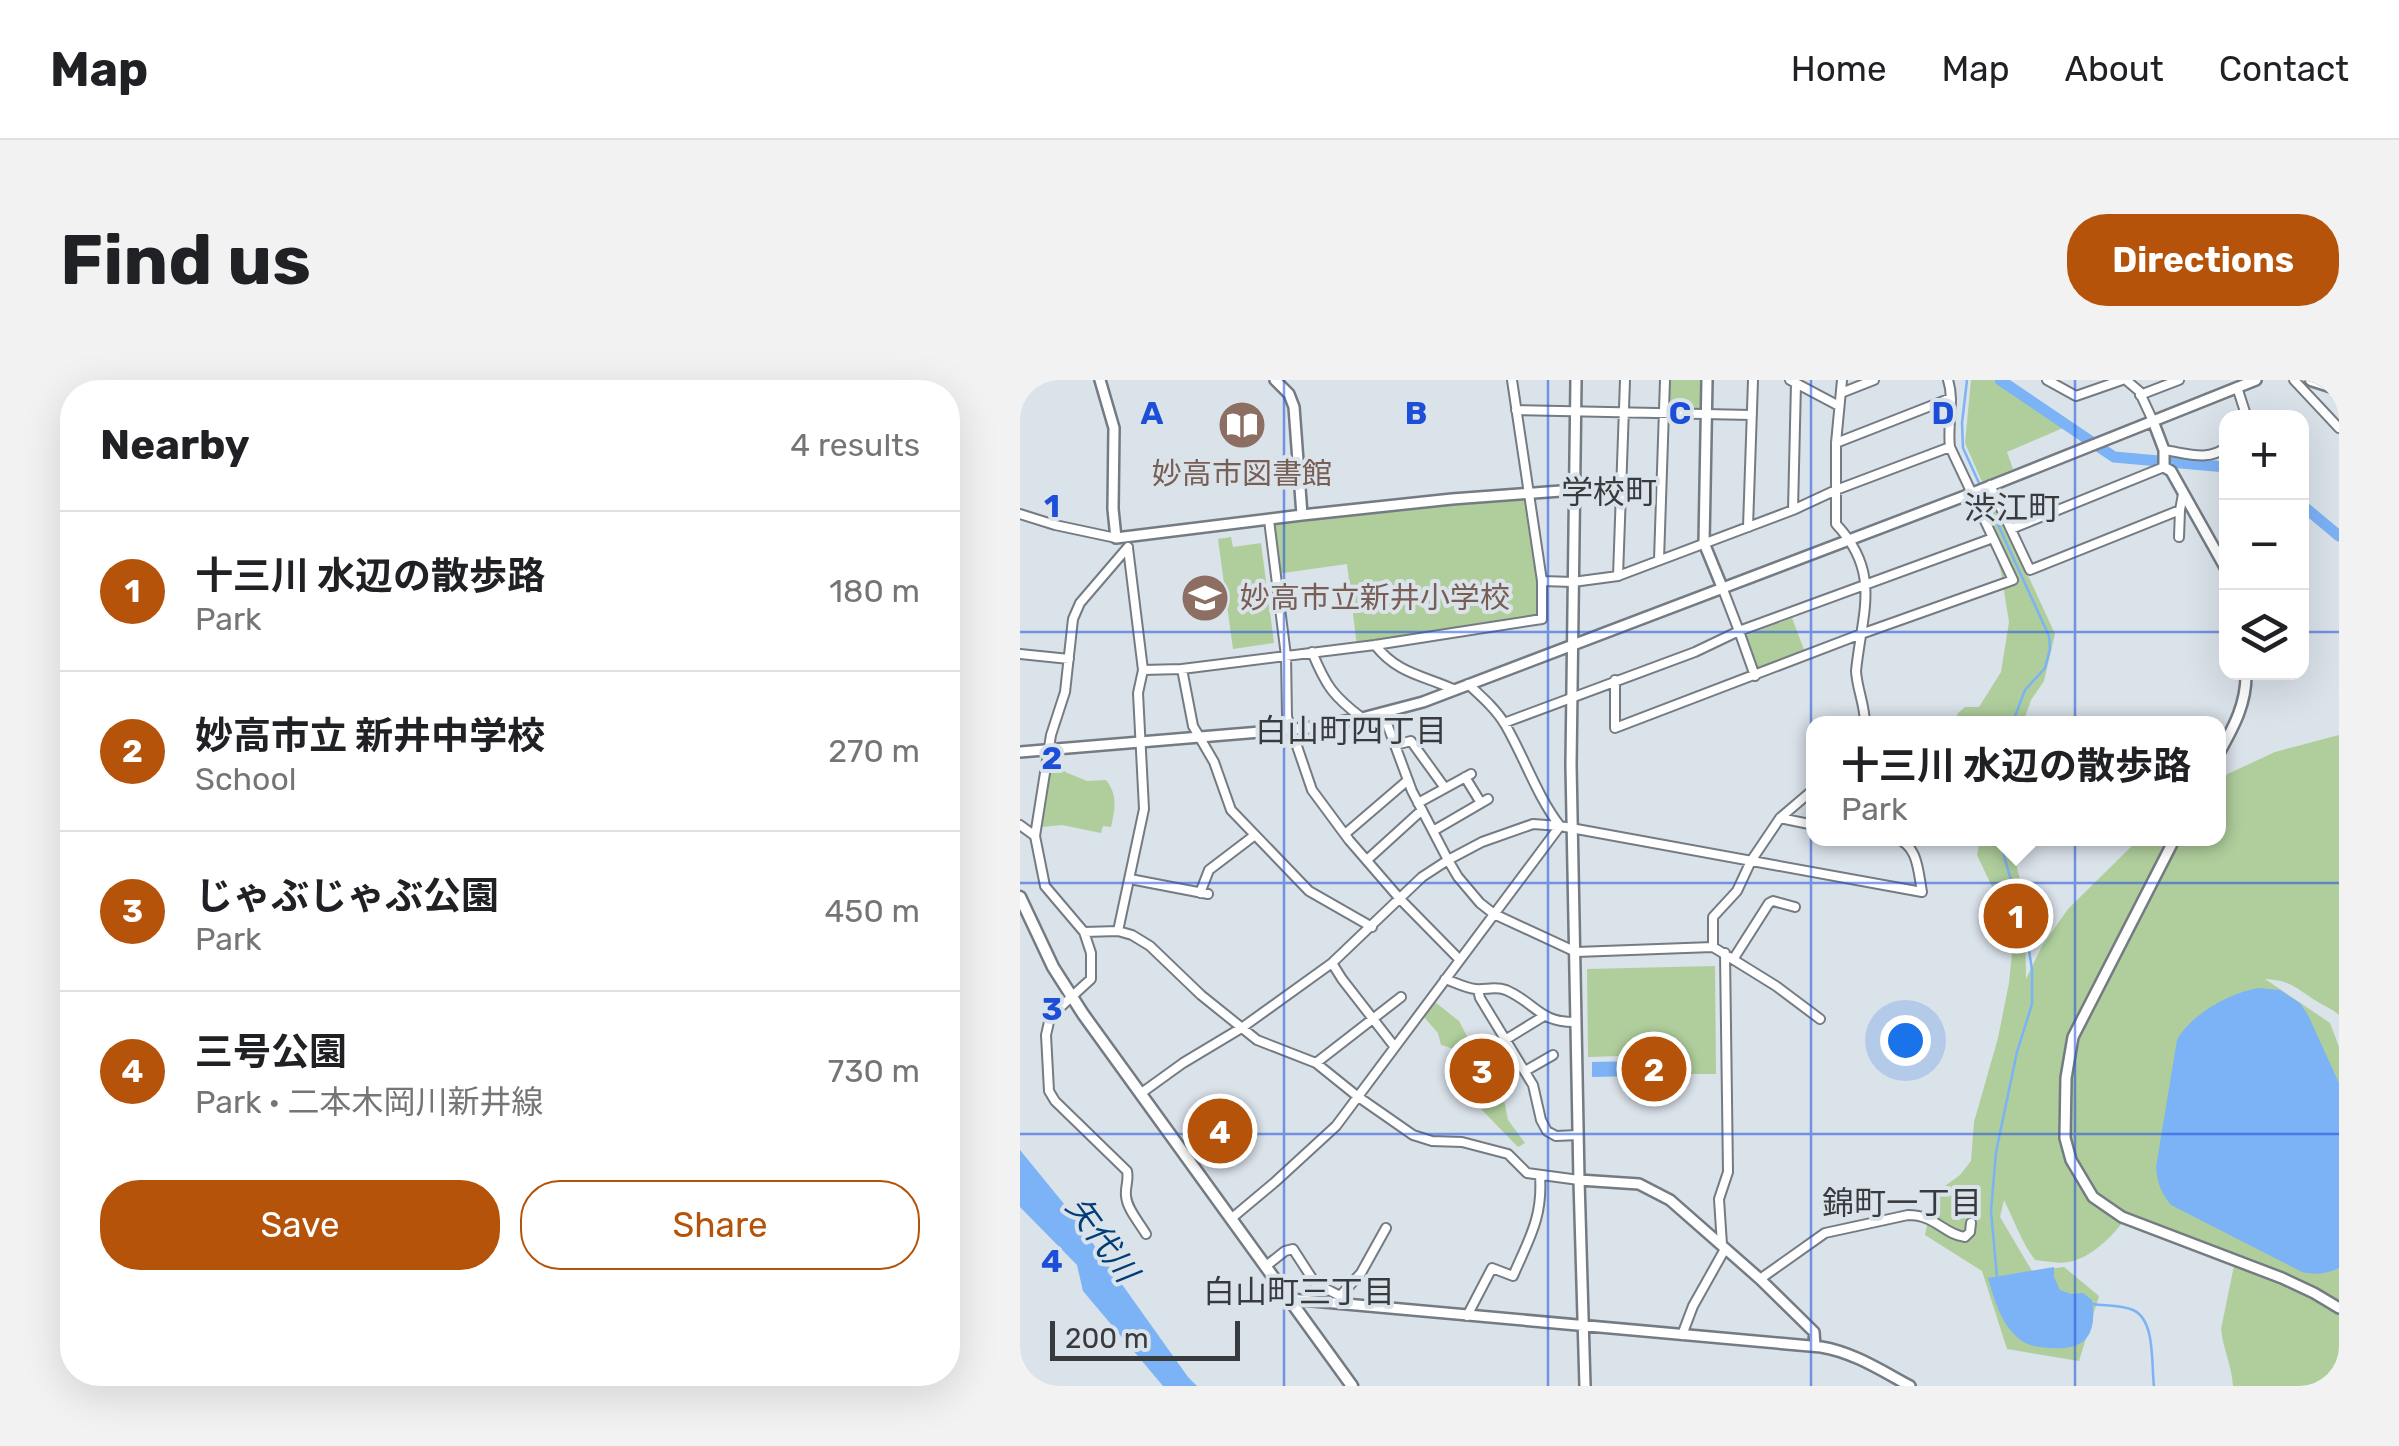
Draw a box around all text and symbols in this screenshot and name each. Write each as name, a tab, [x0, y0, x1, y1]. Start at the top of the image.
text: Map	[50, 41, 148, 98]
text: Home	[1791, 48, 1887, 90]
text: Map	[1942, 48, 2010, 90]
text: About	[2065, 48, 2164, 90]
text: Contact	[2219, 48, 2349, 90]
button: Directions	[2067, 214, 2339, 306]
text: Find us	[60, 219, 311, 302]
text: A	[1141, 394, 1164, 432]
text: B	[1405, 394, 1427, 432]
text: C	[1669, 394, 1691, 432]
text: D	[1932, 394, 1954, 432]
library icon: 妙高市図書館	[1216, 399, 1268, 451]
map controls	[2219, 410, 2309, 680]
button: +	[2219, 410, 2309, 500]
text: Nearby	[100, 420, 250, 470]
text: 4 results	[790, 426, 920, 464]
place label: 妙高市図書館	[1152, 456, 1332, 492]
district label: 学校町	[1561, 473, 1657, 511]
text: 1	[1044, 487, 1060, 525]
district label: 渋江町	[1964, 489, 2060, 527]
button: −	[2219, 500, 2309, 590]
text: 十三川 水辺の散歩路	[195, 553, 545, 599]
text: 1	[125, 572, 140, 610]
text: 180 m	[829, 572, 920, 610]
school or university icon: 妙高市立新井小学校	[1179, 572, 1231, 624]
place label: 妙高市立新井小学校	[1240, 580, 1510, 616]
button: layers	[2219, 590, 2309, 680]
text: Park	[195, 600, 262, 638]
district label: 白山町四丁目	[1255, 712, 1447, 750]
text: 妙高市立 新井中学校	[195, 713, 545, 759]
popup	[1806, 716, 2226, 846]
text: 2	[122, 732, 143, 770]
text: 270 m	[828, 732, 920, 770]
text: 2	[1042, 739, 1062, 777]
text: 十三川 水辺の散歩路	[1841, 743, 2191, 789]
text: School	[195, 760, 297, 798]
text: Park	[1841, 790, 1908, 828]
text: じゃぶじゃぶ公園	[195, 873, 499, 919]
pin: 1	[1984, 878, 2048, 954]
text: 3	[122, 892, 143, 930]
text: 450 m	[825, 892, 920, 930]
text: Park	[195, 920, 262, 958]
text: 3	[1041, 990, 1063, 1028]
your location	[1880, 1015, 1931, 1066]
text: 三号公園	[195, 1029, 347, 1075]
pin: 2	[1622, 1032, 1686, 1106]
pin: 3	[1450, 1034, 1514, 1108]
text: 4	[122, 1052, 143, 1090]
text: 730 m	[828, 1052, 920, 1090]
text: Park · 二本木岡川新井線	[195, 1083, 544, 1121]
pin: 4	[1188, 1094, 1252, 1168]
button: Save	[100, 1180, 500, 1270]
button: Share	[520, 1180, 920, 1270]
district label: 錦町一丁目	[1822, 1184, 1982, 1222]
water label: 矢代川	[1058, 1189, 1147, 1291]
text: 4	[1041, 1242, 1063, 1280]
district label: 白山町三丁目	[1203, 1273, 1395, 1311]
scale bar	[1050, 1316, 1240, 1360]
text: 200 m	[1065, 1322, 1149, 1355]

